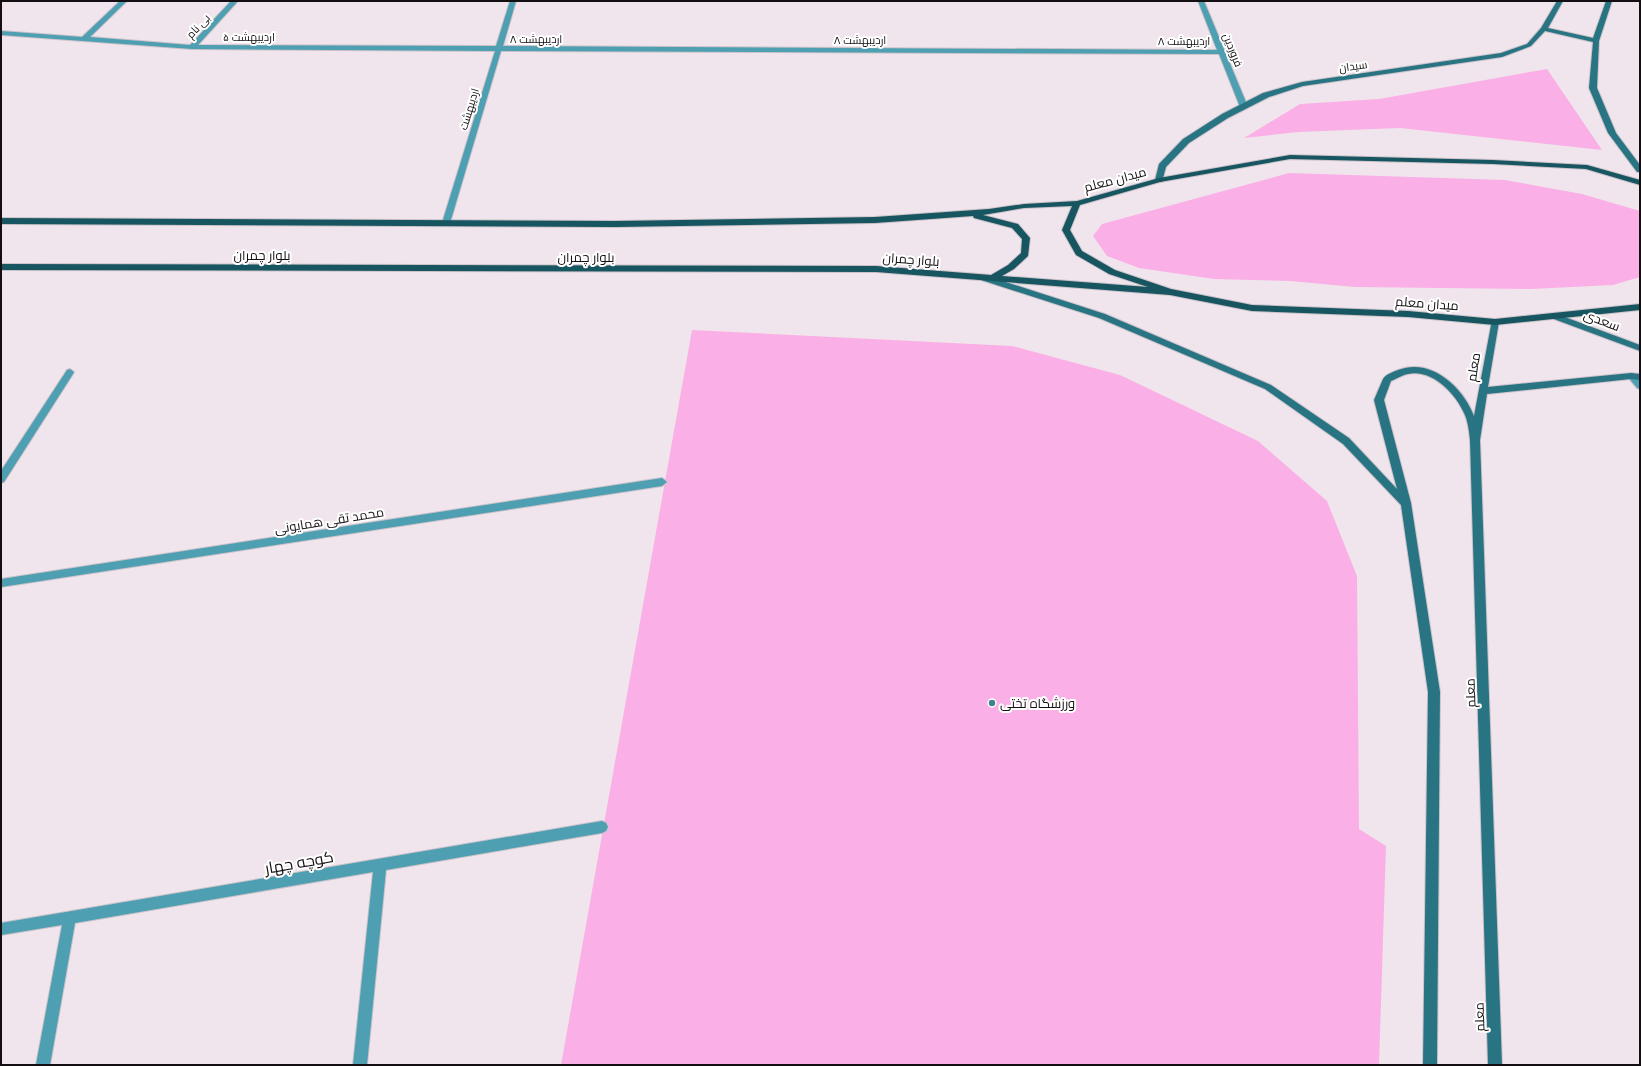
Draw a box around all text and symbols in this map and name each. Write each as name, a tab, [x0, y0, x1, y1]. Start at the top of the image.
street label: بی نام	[182, 10, 214, 42]
street label: اردیبهشت ۵	[223, 29, 275, 44]
street label: اردیبهشت ۸	[510, 31, 562, 46]
street label: فروردین	[1220, 31, 1247, 69]
street label: اردیبهشت ۸	[834, 32, 886, 47]
street label: اردیبهشت ۸	[1158, 33, 1210, 48]
street label: سیدان	[1338, 56, 1368, 75]
street label: اردیبهشت	[455, 86, 482, 132]
street label: میدان معلم	[1082, 162, 1148, 197]
street label: بلوار چمران	[233, 246, 291, 265]
street label: بلوار چمران	[557, 248, 615, 267]
street label: بلوار چمران	[882, 248, 940, 271]
street label: میدان معلم	[1395, 292, 1459, 315]
street label: سعدی	[1582, 305, 1623, 334]
street label: معلم	[1462, 351, 1485, 383]
street label: محمد تقی همایونی	[273, 502, 385, 537]
street label: معلم	[1460, 678, 1481, 708]
place label: ورزشگاه تختی	[1000, 694, 1075, 711]
marker: ورزشگاه تختی	[987, 698, 997, 708]
street label: کوچه چهار	[262, 845, 335, 880]
street label: معلم	[1469, 1002, 1490, 1032]

